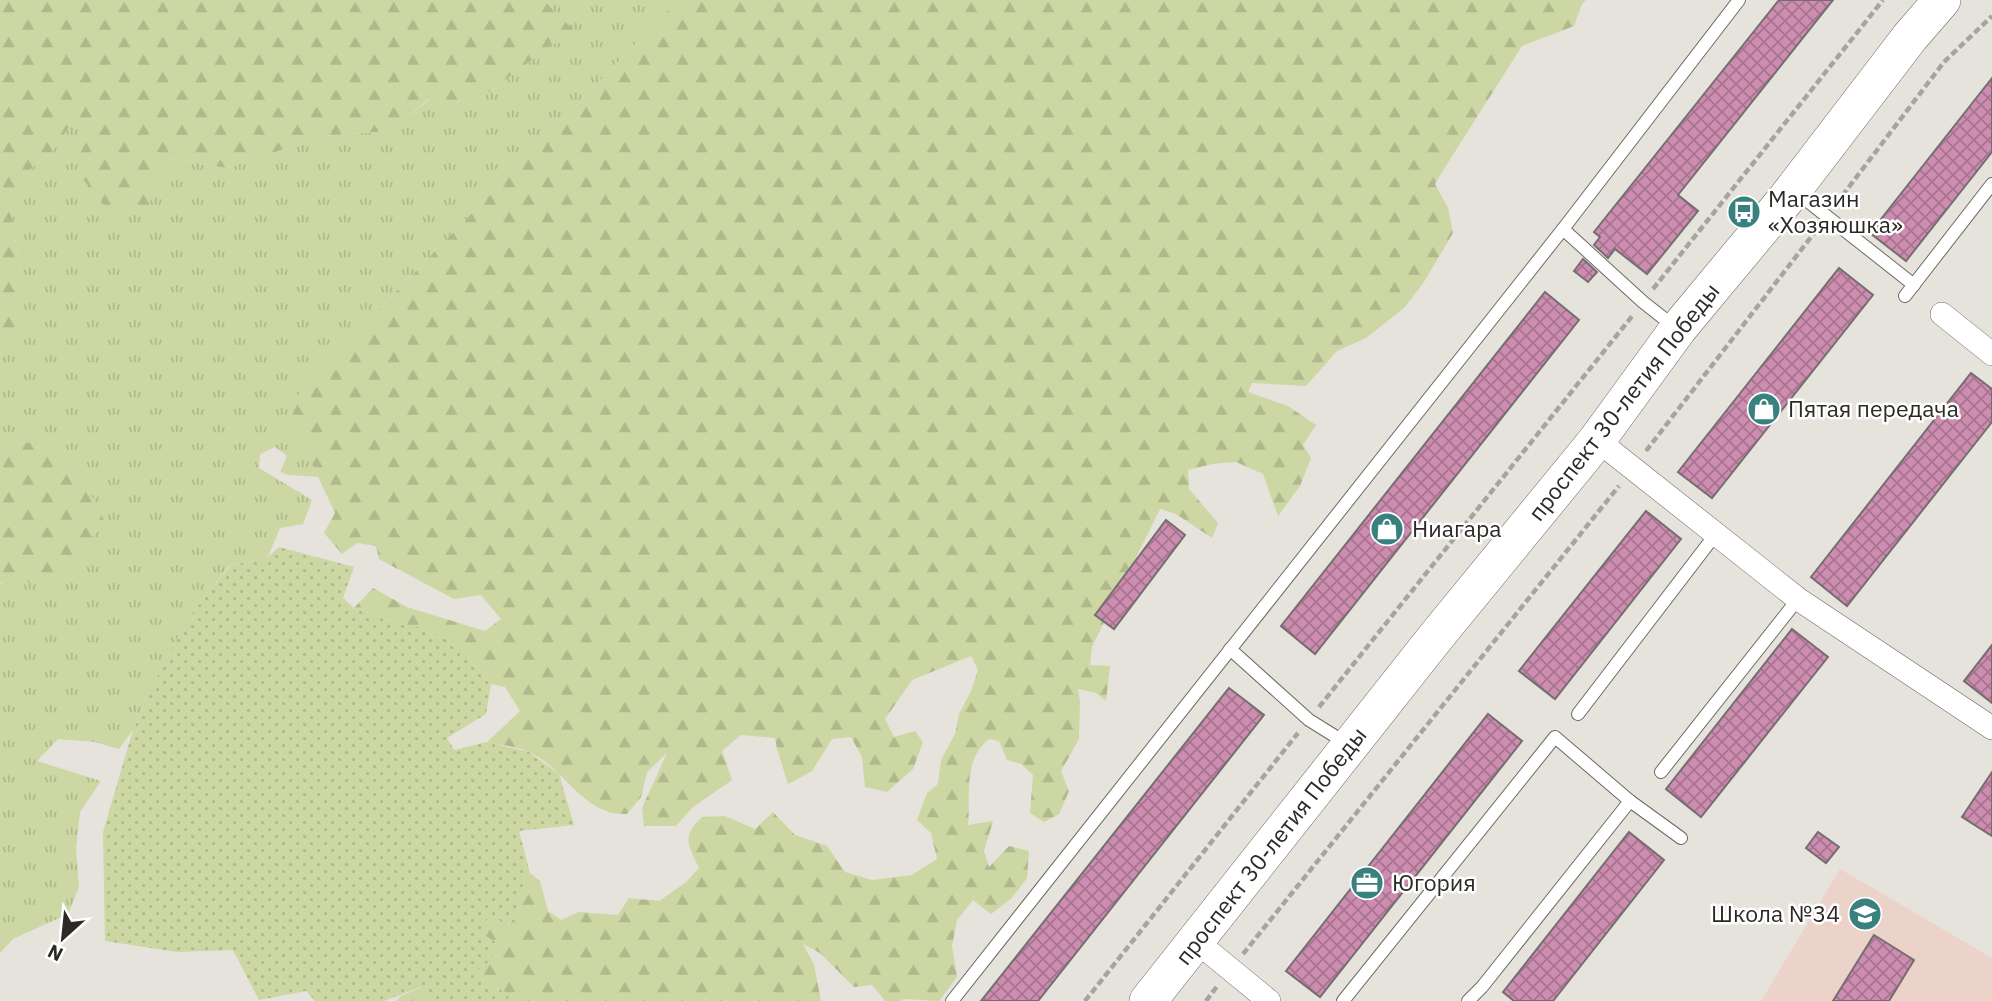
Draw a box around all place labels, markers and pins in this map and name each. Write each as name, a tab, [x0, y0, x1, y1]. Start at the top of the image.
place label: Магазин «Хозяюшка»	[1768, 183, 1903, 239]
bus stop icon: Магазин «Хозяюшка»	[1725, 193, 1763, 231]
shop icon: Пятая передача	[1745, 390, 1783, 428]
place label: Пятая передача	[1788, 393, 1959, 423]
shop icon: Ниагара	[1368, 510, 1406, 548]
place label: Ниагара	[1412, 513, 1502, 543]
office icon: Югория	[1348, 864, 1386, 902]
place label: Югория	[1392, 867, 1476, 897]
school or university icon: Школа №34	[1846, 895, 1884, 933]
place label: Школа №34	[1711, 898, 1840, 928]

